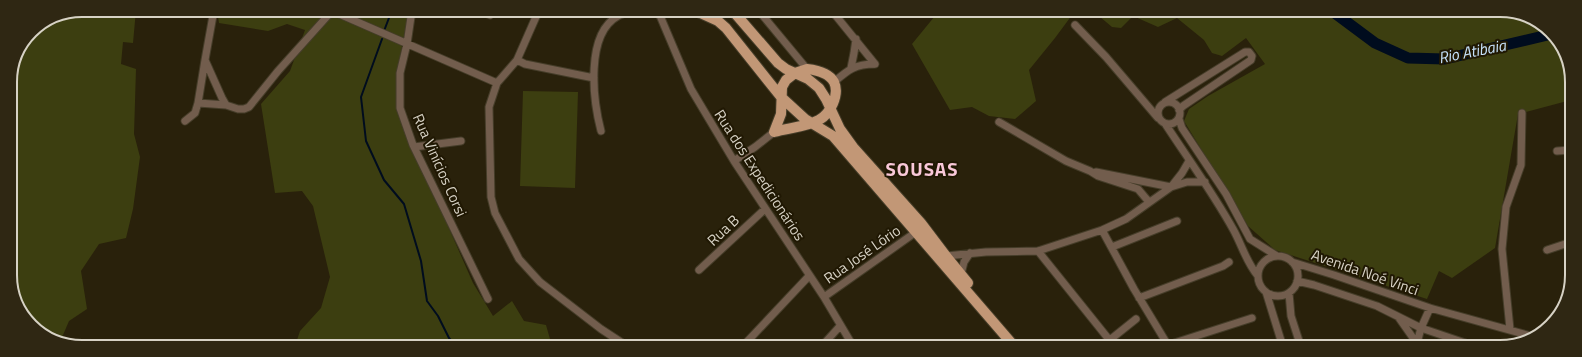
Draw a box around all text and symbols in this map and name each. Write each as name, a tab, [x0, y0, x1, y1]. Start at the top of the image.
water label: Rio Atibaia	[1436, 33, 1509, 69]
street label: Rua dos Expedicionários	[709, 105, 811, 245]
street label: Rua Vinícios Corsi	[407, 110, 473, 220]
district label: SOUSAS	[886, 154, 958, 183]
street label: Rua B	[702, 209, 744, 251]
street label: Rua José Lório	[819, 219, 905, 289]
street label: Avenida Noé Vinci	[1308, 243, 1422, 301]

